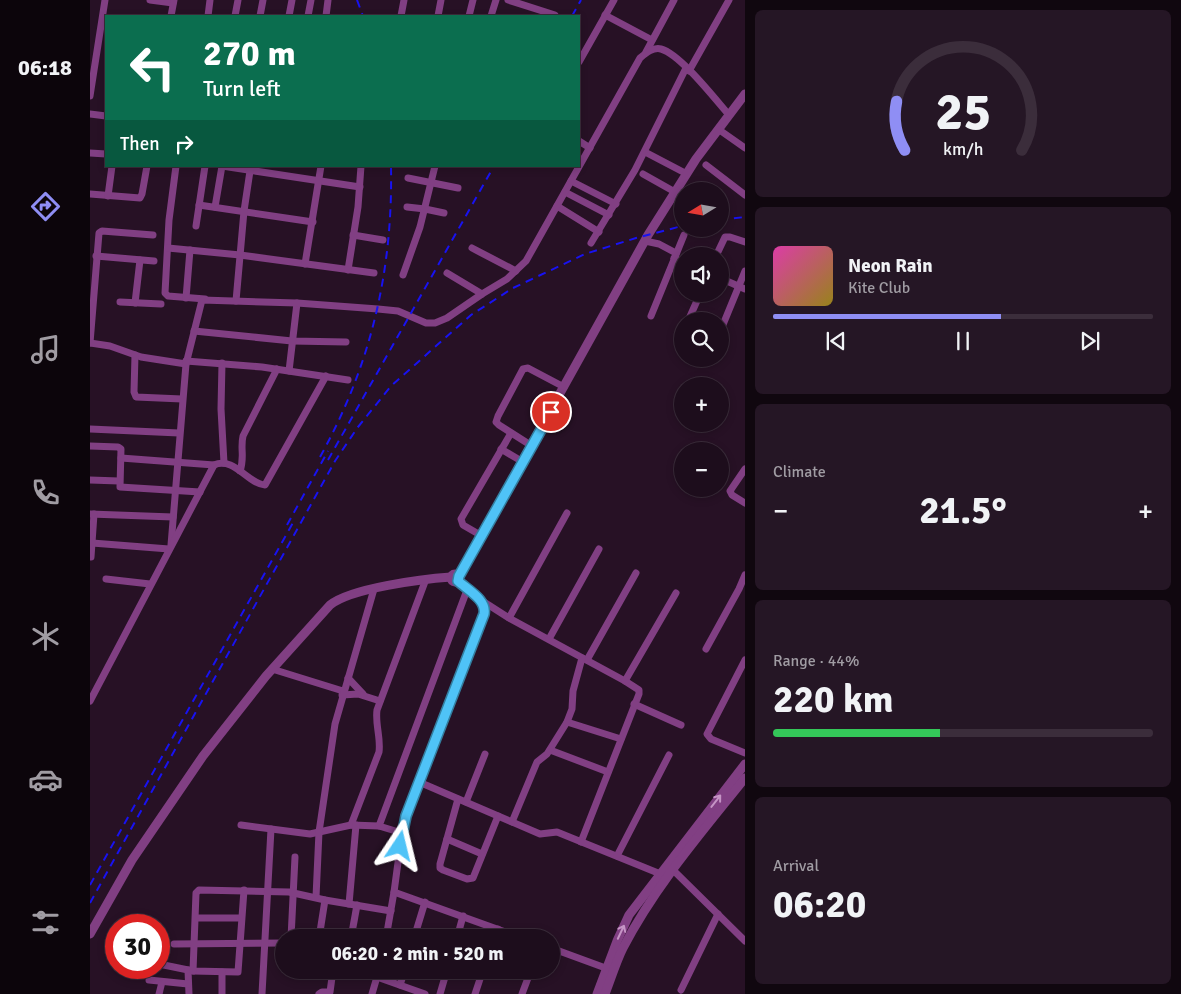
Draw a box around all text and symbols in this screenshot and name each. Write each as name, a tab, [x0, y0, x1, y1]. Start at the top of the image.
text: 270 m	[203, 32, 296, 75]
icon: left	[120, 35, 185, 100]
text: 06:18	[18, 54, 72, 81]
text: Turn left	[203, 75, 281, 102]
text: 25	[935, 80, 991, 144]
icon: right	[170, 130, 198, 158]
text: Then	[120, 132, 160, 156]
text: km/h	[943, 138, 983, 160]
north arrow	[674, 182, 729, 238]
map controls	[674, 182, 729, 497]
icon: directions	[28, 189, 63, 224]
button: sound	[674, 247, 729, 302]
text: Neon Rain	[848, 254, 933, 278]
text: Kite Club	[848, 278, 910, 298]
button: search	[674, 312, 729, 367]
icon: previous	[822, 327, 850, 355]
icon: pause	[949, 327, 977, 355]
icon: next	[1076, 327, 1104, 355]
icon: music	[28, 332, 63, 367]
button: +	[674, 377, 729, 432]
pin	[530, 391, 572, 433]
icon: arrive	[537, 398, 565, 426]
button: −	[674, 442, 729, 497]
text: Climate	[773, 462, 826, 482]
icon: phone	[28, 475, 63, 510]
text: 21.5°	[919, 487, 1007, 534]
text: −	[773, 494, 788, 528]
text: +	[1138, 494, 1153, 528]
icon: climate	[28, 619, 63, 654]
text: Range · 44%	[773, 651, 859, 671]
text: 220 km	[773, 676, 894, 723]
icon: car	[28, 762, 63, 797]
one-way arrow	[711, 794, 721, 808]
position arrow	[373, 819, 425, 871]
text: Arrival	[773, 856, 819, 876]
text: 06:20	[773, 881, 866, 928]
icon: filters	[28, 905, 63, 940]
speed limit sign: 30	[105, 914, 170, 979]
one-way arrow	[617, 925, 626, 940]
text: 06:20 · 2 min · 520 m	[331, 942, 504, 966]

